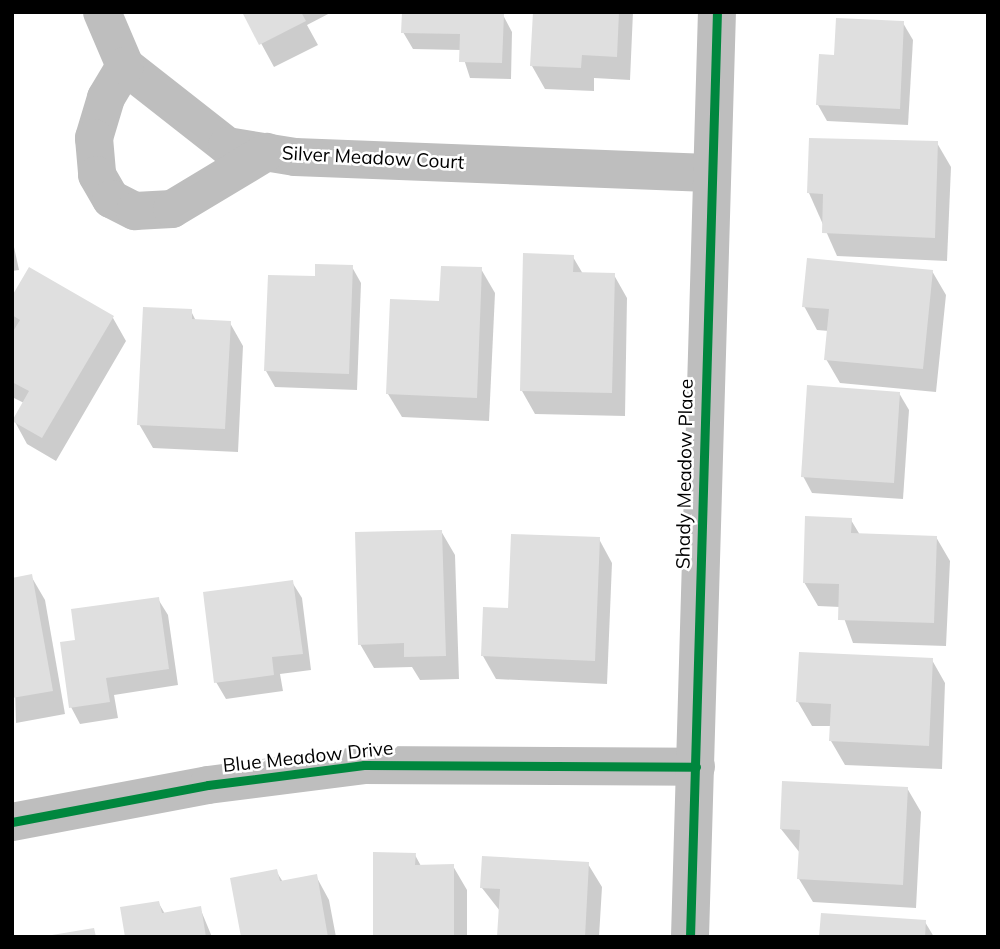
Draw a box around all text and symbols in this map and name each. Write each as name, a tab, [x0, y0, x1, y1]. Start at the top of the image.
street label: Silver Meadow Court	[281, 142, 465, 174]
street label: Shady Meadow Place	[672, 379, 698, 569]
street label: Blue Meadow Drive	[222, 737, 394, 777]

